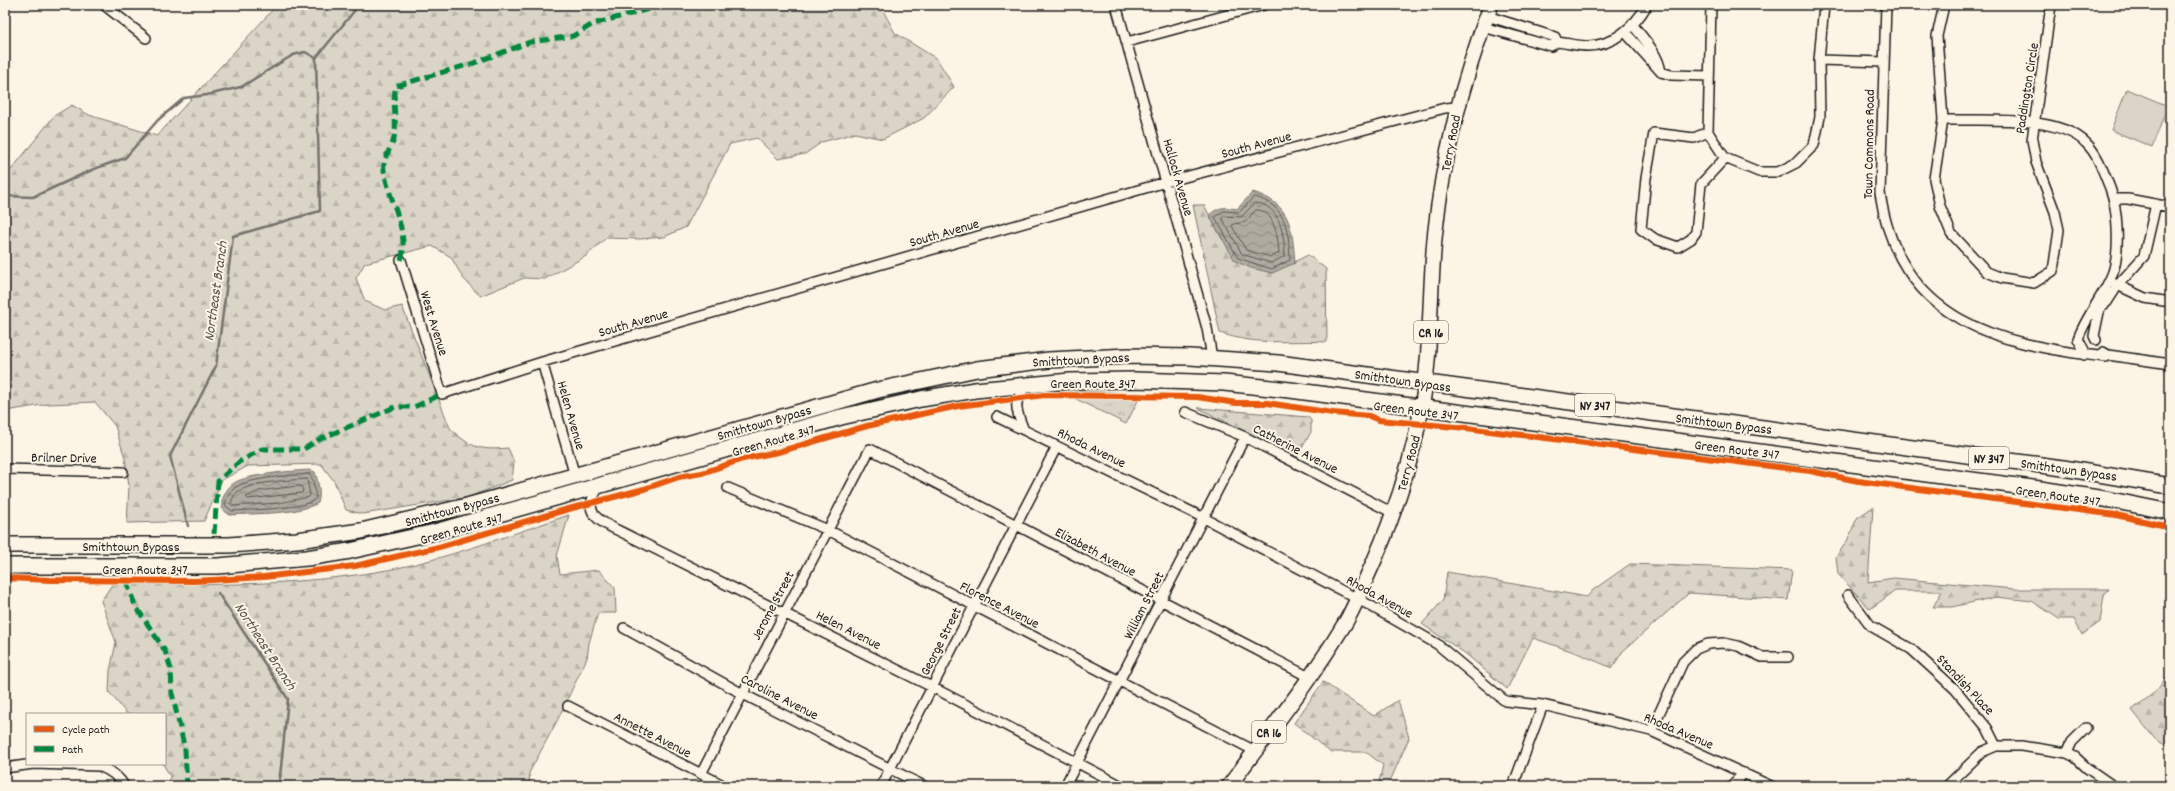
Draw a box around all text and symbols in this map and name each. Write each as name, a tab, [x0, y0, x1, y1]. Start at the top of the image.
street label: Paddington Circle	[2011, 41, 2045, 135]
street label: Town Commons Road	[1859, 89, 1881, 199]
street label: Terry Road	[1437, 113, 1467, 173]
street label: South Avenue	[1219, 127, 1294, 165]
street label: Hallock Avenue	[1157, 137, 1198, 219]
street label: South Avenue	[907, 214, 982, 253]
water label: Northeast Branch	[199, 239, 235, 343]
street label: West Avenue	[414, 289, 452, 358]
street label: South Avenue	[596, 304, 671, 343]
road number: CR 16	[1414, 321, 1448, 343]
street label: Smithtown Bypass	[1032, 348, 1130, 374]
street label: Smithtown Bypass	[1353, 365, 1452, 399]
street label: Green Route 347	[1050, 375, 1136, 395]
street label: Helen Avenue	[551, 379, 589, 452]
road number: NY 347	[1575, 394, 1615, 416]
street label: Green Route 347	[1372, 397, 1459, 427]
street label: Smithtown Bypass	[715, 401, 814, 447]
street label: Smithtown Bypass	[1674, 409, 1773, 441]
street label: Catherine Avenue	[1249, 420, 1341, 480]
street label: Green Route 347	[730, 421, 817, 463]
street label: Rhoda Avenue	[1053, 424, 1129, 474]
street label: Terry Road	[1393, 433, 1427, 494]
street label: Green Route 347	[1693, 436, 1780, 466]
road number: NY 347	[1969, 447, 2009, 469]
street label: Brilner Drive	[31, 448, 97, 470]
street label: Smithtown Bypass	[2019, 454, 2118, 488]
street label: Green Route 347	[2014, 481, 2101, 513]
street label: Smithtown Bypass	[403, 489, 502, 533]
street label: Green Route 347	[418, 509, 505, 551]
street label: Elizabeth Avenue	[1051, 523, 1139, 583]
street label: Smithtown Bypass	[82, 538, 180, 558]
street label: Green Route 347	[102, 561, 188, 581]
street label: Jerome Street	[747, 568, 800, 644]
street label: William Street	[1119, 569, 1170, 643]
street label: Rhoda Avenue	[1342, 571, 1416, 624]
street label: Florence Avenue	[956, 577, 1042, 634]
water label: Northeast Branch	[228, 599, 302, 696]
street label: George Street	[916, 604, 968, 679]
street label: Helen Avenue	[812, 606, 884, 656]
street label: Standish Place	[1931, 650, 1998, 720]
street label: Caroline Avenue	[737, 670, 821, 726]
street label: Annette Avenue	[610, 708, 694, 764]
street label: Rhoda Avenue	[1640, 708, 1716, 756]
legend	[26, 713, 166, 765]
road number: CR 16	[1252, 721, 1286, 743]
text: Cycle path	[62, 722, 110, 739]
text: Path	[62, 742, 83, 759]

